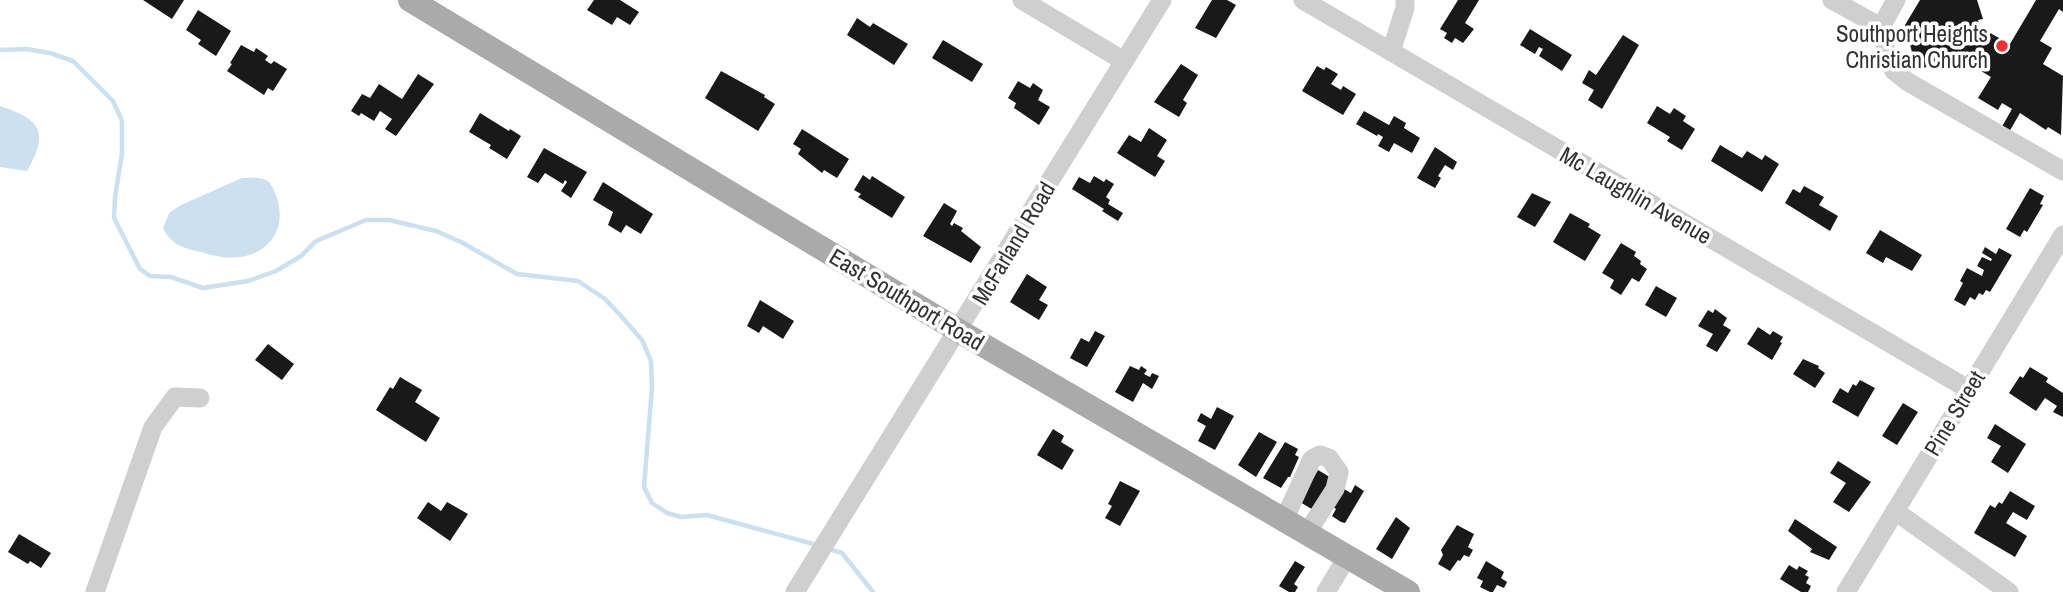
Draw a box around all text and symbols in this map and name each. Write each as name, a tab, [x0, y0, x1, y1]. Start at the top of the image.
place label: Southport Heights Christian Church	[1836, 18, 1988, 75]
marker: Southport Heights Christian Church	[1994, 38, 2010, 54]
street label: Mc Laughlin Avenue	[1554, 139, 1718, 251]
street label: McFarland Road	[964, 176, 1062, 310]
street label: East Southport Road	[824, 241, 990, 357]
street label: Pine Street	[1916, 365, 1992, 461]

